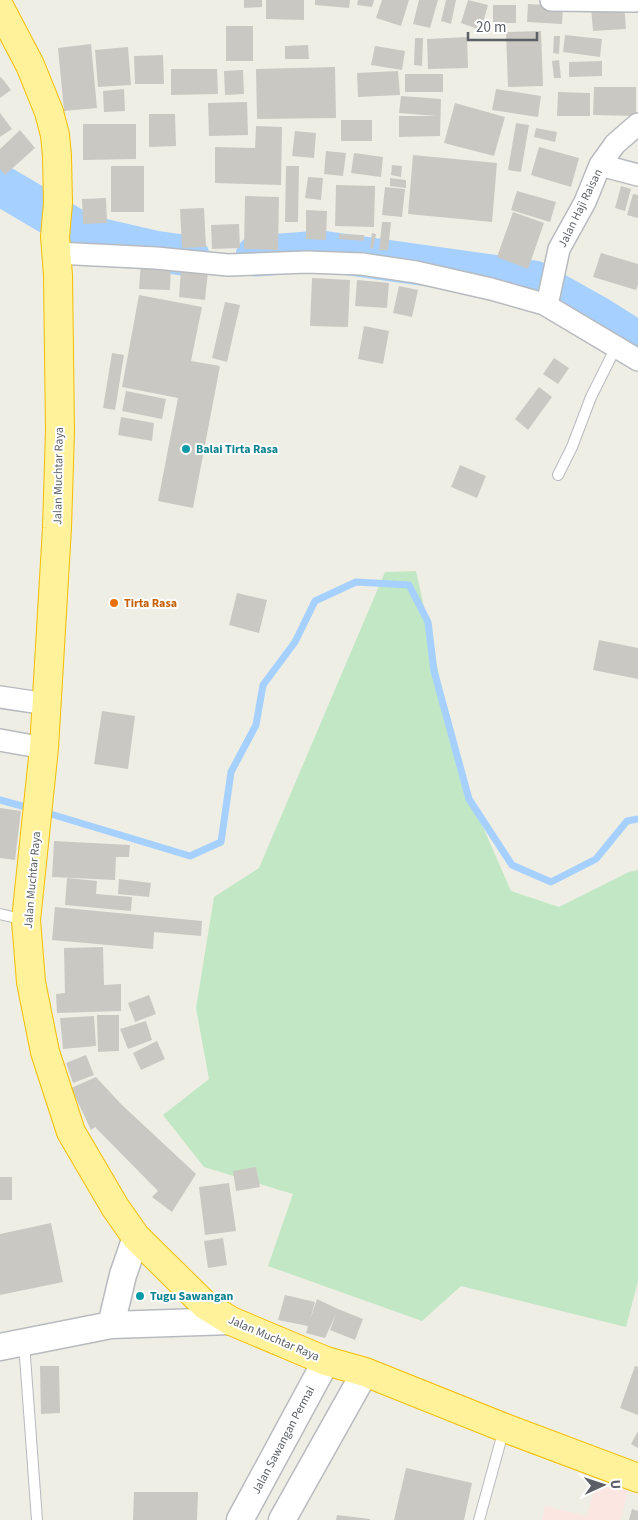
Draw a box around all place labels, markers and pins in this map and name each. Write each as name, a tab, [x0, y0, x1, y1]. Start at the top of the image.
place label: Balai Tirta Rasa	[196, 441, 278, 458]
marker: Balai Tirta Rasa	[180, 443, 192, 455]
place label: Tirta Rasa	[124, 595, 177, 612]
marker: Tirta Rasa	[108, 597, 120, 609]
place label: Tugu Sawangan	[150, 1288, 233, 1305]
marker: Tugu Sawangan	[134, 1290, 146, 1302]

